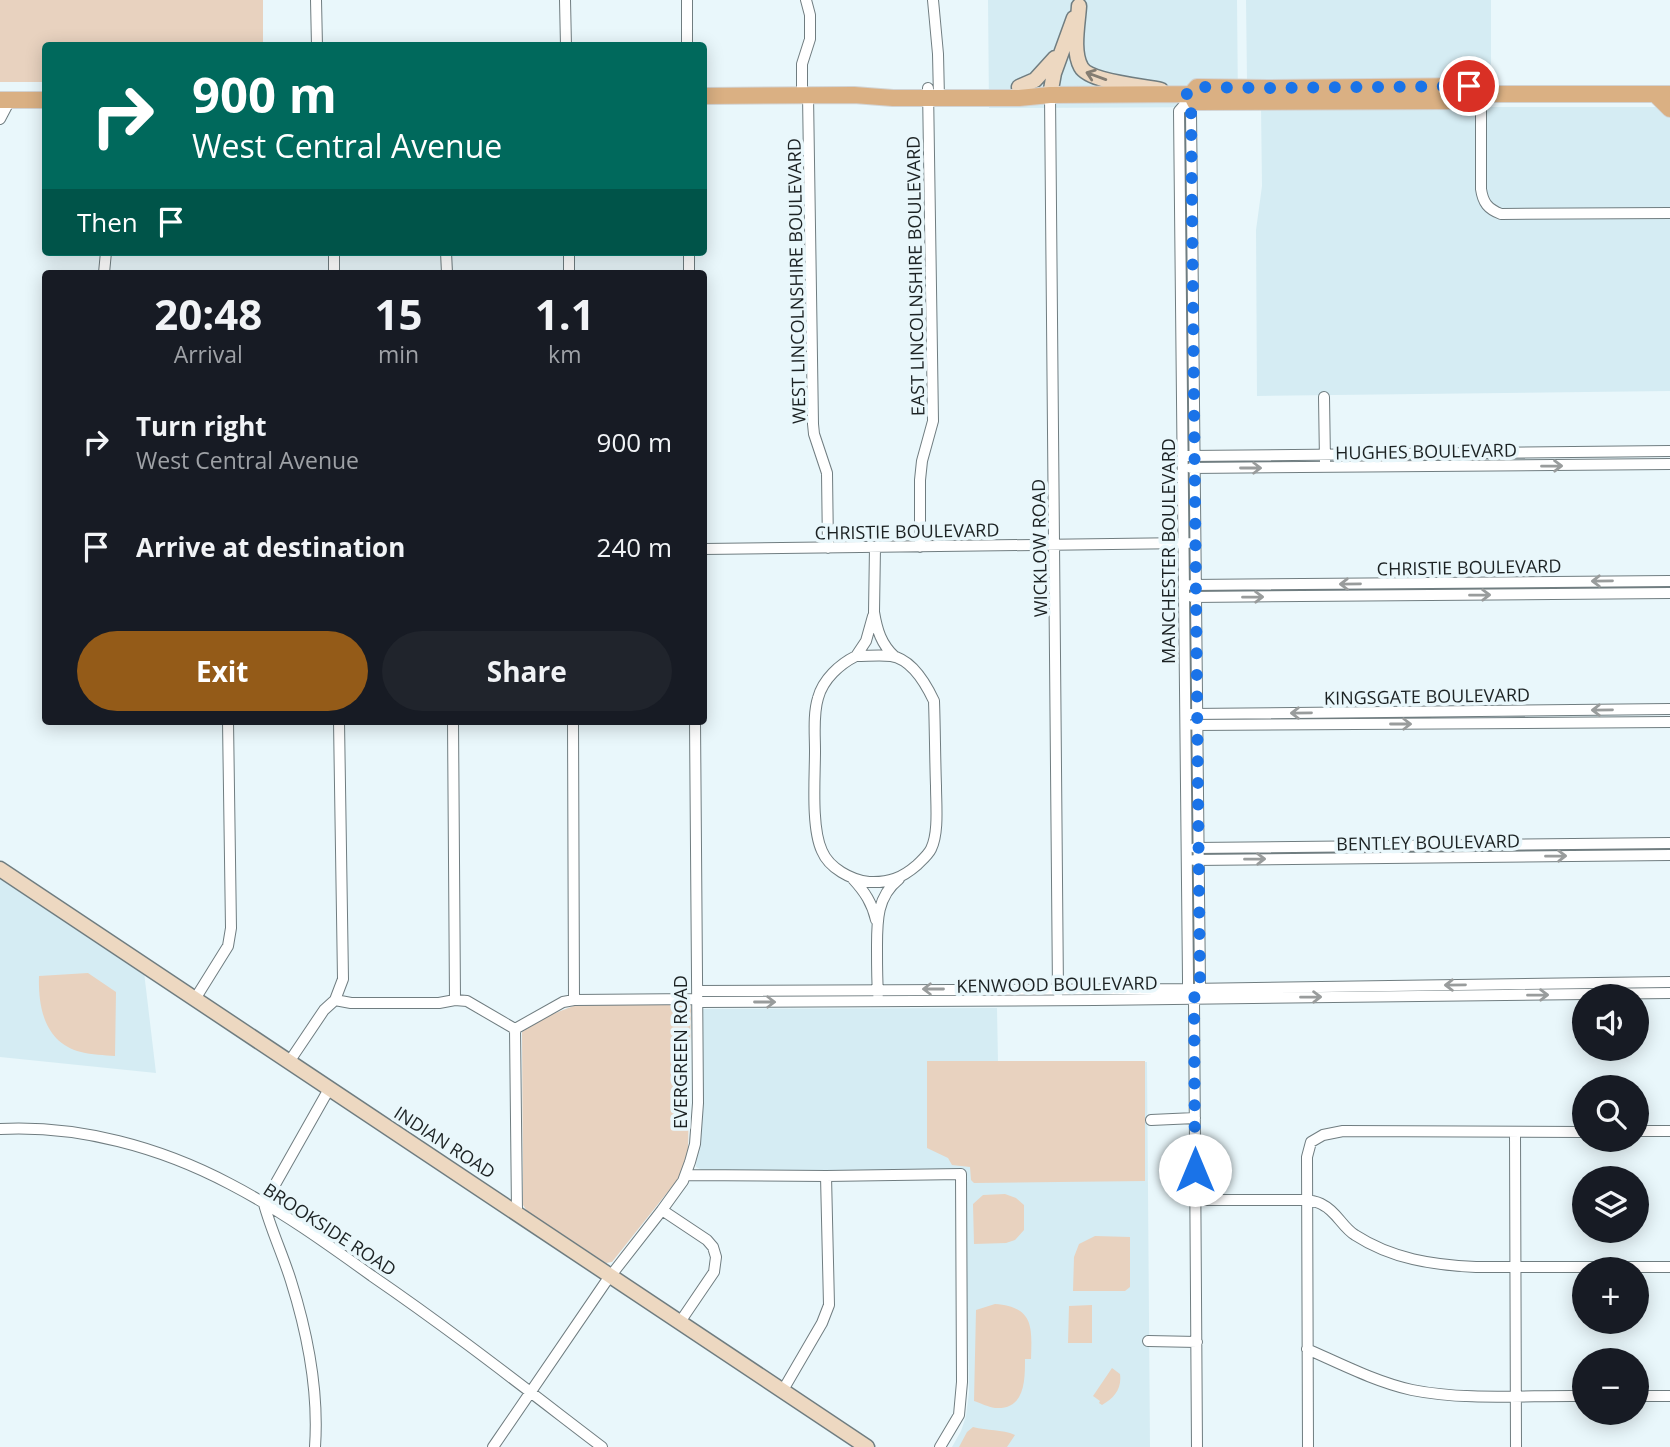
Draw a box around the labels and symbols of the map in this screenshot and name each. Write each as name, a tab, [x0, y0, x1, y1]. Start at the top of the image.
pin	[1439, 56, 1499, 116]
one-way arrow	[1085, 69, 1107, 81]
street label: EAST LINCOLNSHIRE BOULEVARD	[901, 136, 929, 416]
street label: WEST LINCOLNSHIRE BOULEVARD	[782, 138, 810, 424]
street label: HUGHES BOULEVARD	[1335, 437, 1517, 465]
street label: MANCHESTER BOULEVARD	[1156, 438, 1180, 664]
one-way arrow	[1541, 459, 1564, 472]
one-way arrow	[1240, 461, 1263, 475]
street label: WICKLOW ROAD	[1026, 479, 1052, 617]
street label: CHRISTIE BOULEVARD	[814, 517, 1000, 545]
street label: CHRISTIE BOULEVARD	[1376, 553, 1562, 581]
one-way arrow	[1591, 575, 1614, 588]
one-way arrow	[1339, 577, 1362, 591]
one-way arrow	[1468, 588, 1491, 601]
one-way arrow	[1241, 590, 1264, 603]
street label: KINGSGATE BOULEVARD	[1324, 682, 1530, 710]
one-way arrow	[1591, 703, 1614, 717]
one-way arrow	[1290, 706, 1313, 720]
one-way arrow	[1389, 717, 1412, 731]
street label: BENTLEY BOULEVARD	[1336, 828, 1520, 856]
one-way arrow	[1544, 849, 1567, 863]
one-way arrow	[1243, 853, 1266, 866]
street label: KENWOOD BOULEVARD	[956, 970, 1158, 998]
street label: EVERGREEN ROAD	[668, 975, 692, 1129]
one-way arrow	[1444, 978, 1467, 992]
one-way arrow	[922, 982, 945, 996]
one-way arrow	[1527, 988, 1550, 1001]
one-way arrow	[1299, 990, 1322, 1004]
one-way arrow	[753, 995, 776, 1009]
street label: INDIAN ROAD	[390, 1100, 500, 1184]
position arrow	[1158, 1133, 1232, 1207]
street label: BROOKSIDE ROAD	[259, 1177, 401, 1281]

